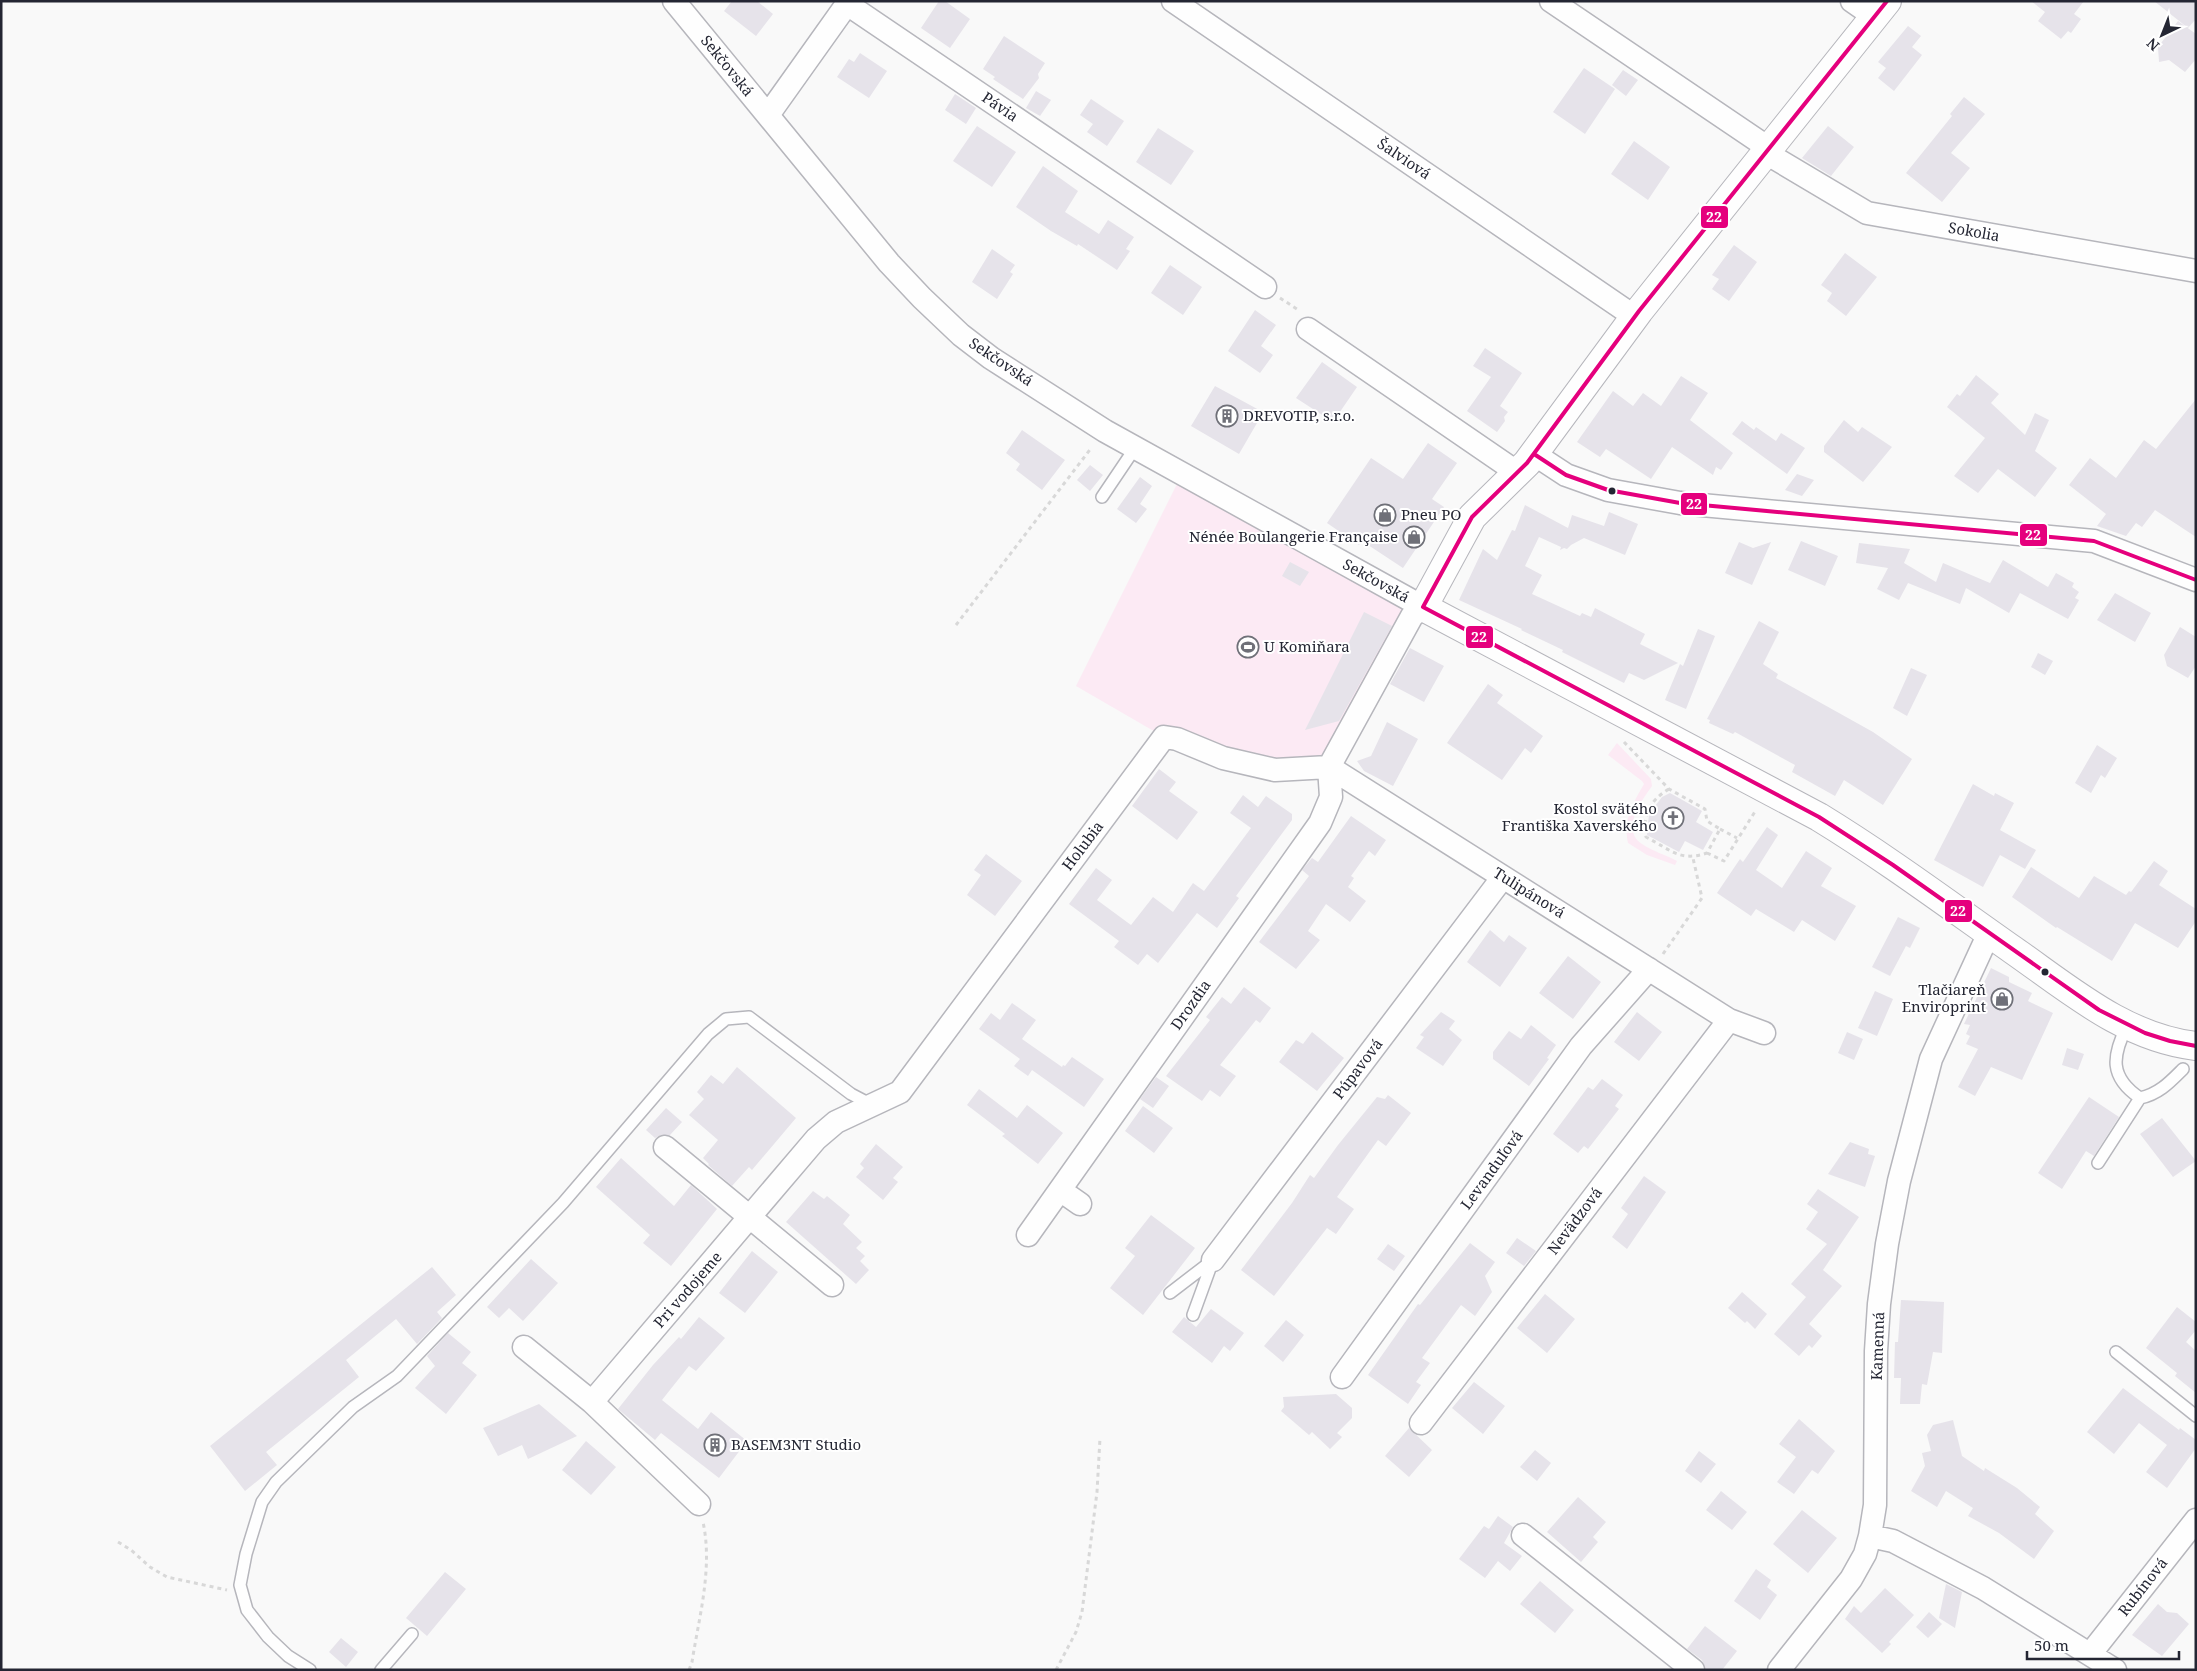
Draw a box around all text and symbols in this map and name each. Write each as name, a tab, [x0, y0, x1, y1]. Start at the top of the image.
north arrow	[2137, 10, 2187, 60]
street label: Sekčovská	[697, 31, 759, 100]
text: N	[2142, 34, 2163, 56]
street label: Pávia	[979, 87, 1022, 125]
street label: Šalviová	[1374, 133, 1435, 183]
line badge: 22	[1700, 205, 1729, 229]
text: 22	[1706, 207, 1722, 226]
street label: Sokolia	[1947, 217, 2001, 245]
street label: Sekčovská	[966, 332, 1038, 390]
building icon: DREVOTIP, s.r.o.	[1215, 404, 1239, 428]
place label: DREVOTIP, s.r.o.	[1243, 405, 1355, 425]
unlabelled marker	[1607, 486, 1617, 496]
line badge: 22	[1680, 492, 1708, 516]
text: 22	[1686, 494, 1702, 513]
shop icon: Pneu PO	[1373, 503, 1397, 527]
place label: Pneu PO	[1401, 504, 1461, 524]
line badge: 22	[2019, 523, 2048, 547]
shop icon: Nénée Boulangerie Française	[1402, 525, 1426, 549]
text: 22	[2025, 525, 2041, 544]
place label: Nénée Boulangerie Française	[1189, 526, 1398, 546]
street label: Sekčovská	[1340, 554, 1413, 607]
line badge: 22	[1465, 625, 1494, 649]
text: 22	[1471, 627, 1487, 646]
sports icon: U Komiňara	[1236, 635, 1260, 659]
place label: U Komiňara	[1264, 636, 1350, 656]
place label: Kostol svätého Františka Xaverského	[1502, 798, 1657, 835]
church icon: Kostol svätého Františka Xaverského	[1661, 806, 1685, 830]
street label: Holubia	[1057, 817, 1107, 874]
street label: Tulipánová	[1490, 862, 1569, 922]
line badge: 22	[1944, 899, 1973, 923]
text: 22	[1950, 901, 1966, 920]
unlabelled marker	[2040, 967, 2050, 977]
street label: Drozdia	[1166, 975, 1215, 1033]
place label: Tlačiareň Enviroprint	[1902, 979, 1986, 1016]
shop icon: Tlačiareň Enviroprint	[1990, 987, 2014, 1011]
street label: Púpavová	[1328, 1034, 1386, 1103]
street label: Levanduľová	[1456, 1126, 1527, 1213]
street label: Nevädzová	[1542, 1183, 1606, 1258]
street label: Pri vodojeme	[649, 1247, 726, 1332]
street label: Kamenná	[1866, 1311, 1888, 1381]
building icon: BASEM3NT Studio	[703, 1433, 727, 1457]
place label: BASEM3NT Studio	[731, 1434, 861, 1454]
street label: Rubínová	[2113, 1553, 2171, 1620]
scale bar	[2027, 1628, 2180, 1660]
text: 50 m	[2034, 1635, 2069, 1655]

